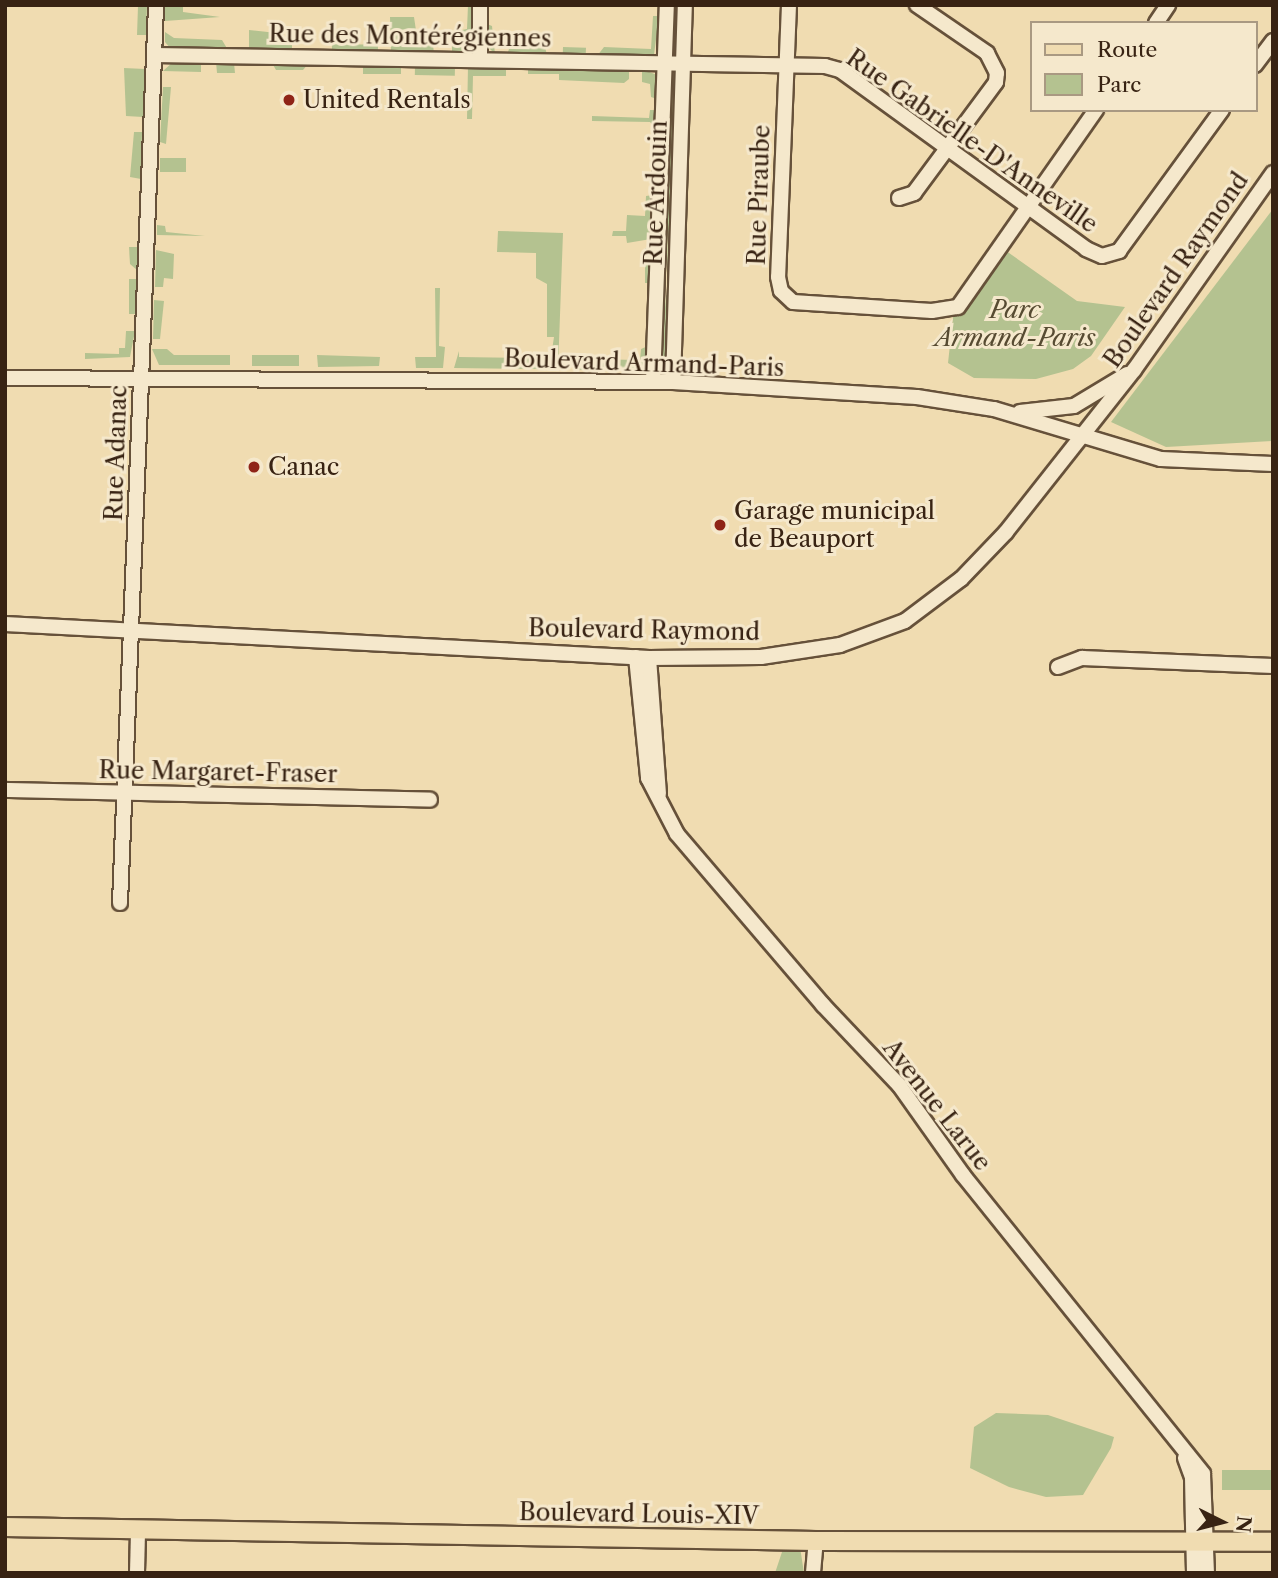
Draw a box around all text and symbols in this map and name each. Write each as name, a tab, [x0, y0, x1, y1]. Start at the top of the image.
street label: Rue des Montérégiennes	[268, 19, 552, 53]
legend	[1030, 21, 1257, 112]
text: Route	[1097, 37, 1157, 62]
street label: Rue Gabrielle-D'Anneville	[841, 43, 1103, 239]
text: Parc	[1097, 72, 1141, 97]
place label: United Rentals	[303, 86, 471, 114]
marker: United Rentals	[281, 92, 297, 108]
street label: Rue Ardouin	[639, 119, 673, 267]
street label: Rue Piraube	[742, 124, 776, 266]
street label: Boulevard Raymond	[1098, 167, 1254, 373]
park label: Parc Armand-Paris	[935, 296, 1095, 352]
street label: Boulevard Armand-Paris	[503, 344, 785, 382]
street label: Rue Adanac	[99, 384, 133, 522]
place label: Canac	[268, 453, 339, 481]
marker: Canac	[246, 459, 262, 475]
place label: Garage municipal de Beauport	[734, 497, 935, 553]
marker: Garage municipal de Beauport	[712, 517, 728, 533]
street label: Boulevard Raymond	[528, 614, 760, 646]
street label: Rue Margaret-Fraser	[98, 756, 338, 788]
street label: Avenue Larue	[877, 1034, 997, 1176]
north arrow	[1187, 1487, 1257, 1557]
street label: Boulevard Louis-XIV	[519, 1498, 759, 1530]
text: N	[1231, 1515, 1256, 1534]

